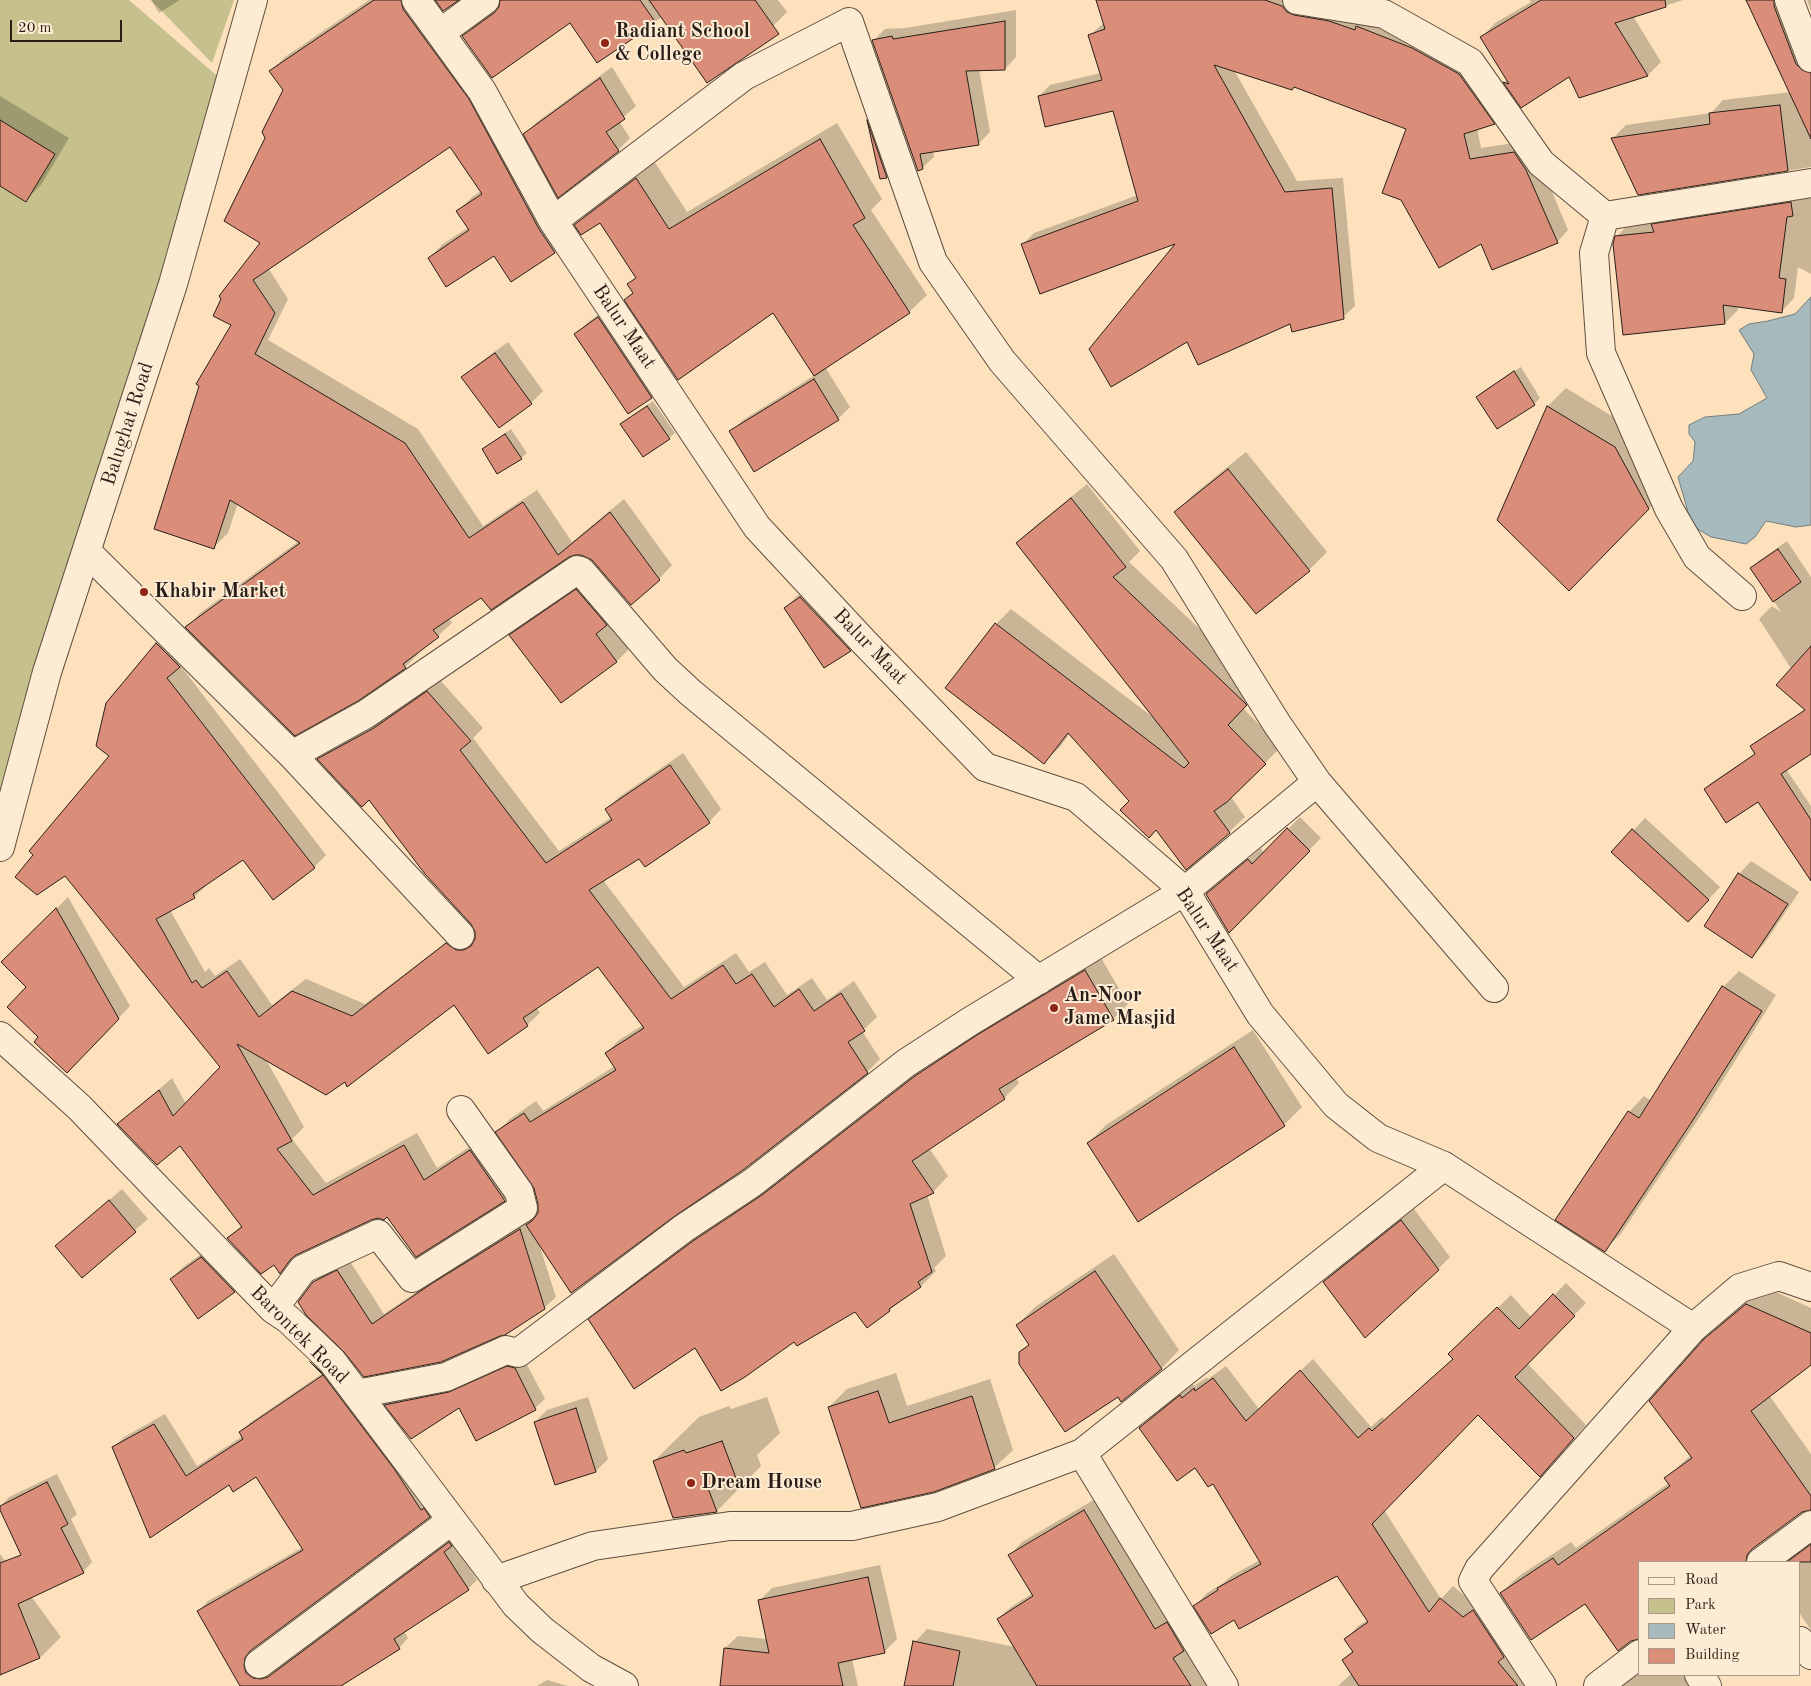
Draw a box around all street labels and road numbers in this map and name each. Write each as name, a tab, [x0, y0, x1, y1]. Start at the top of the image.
street label: Balur Maat	[587, 280, 661, 374]
street label: Balughat Road	[97, 359, 159, 489]
street label: Balur Maat	[828, 604, 912, 690]
street label: Balur Maat	[1170, 883, 1244, 977]
street label: Barontek Road	[245, 1281, 353, 1389]

